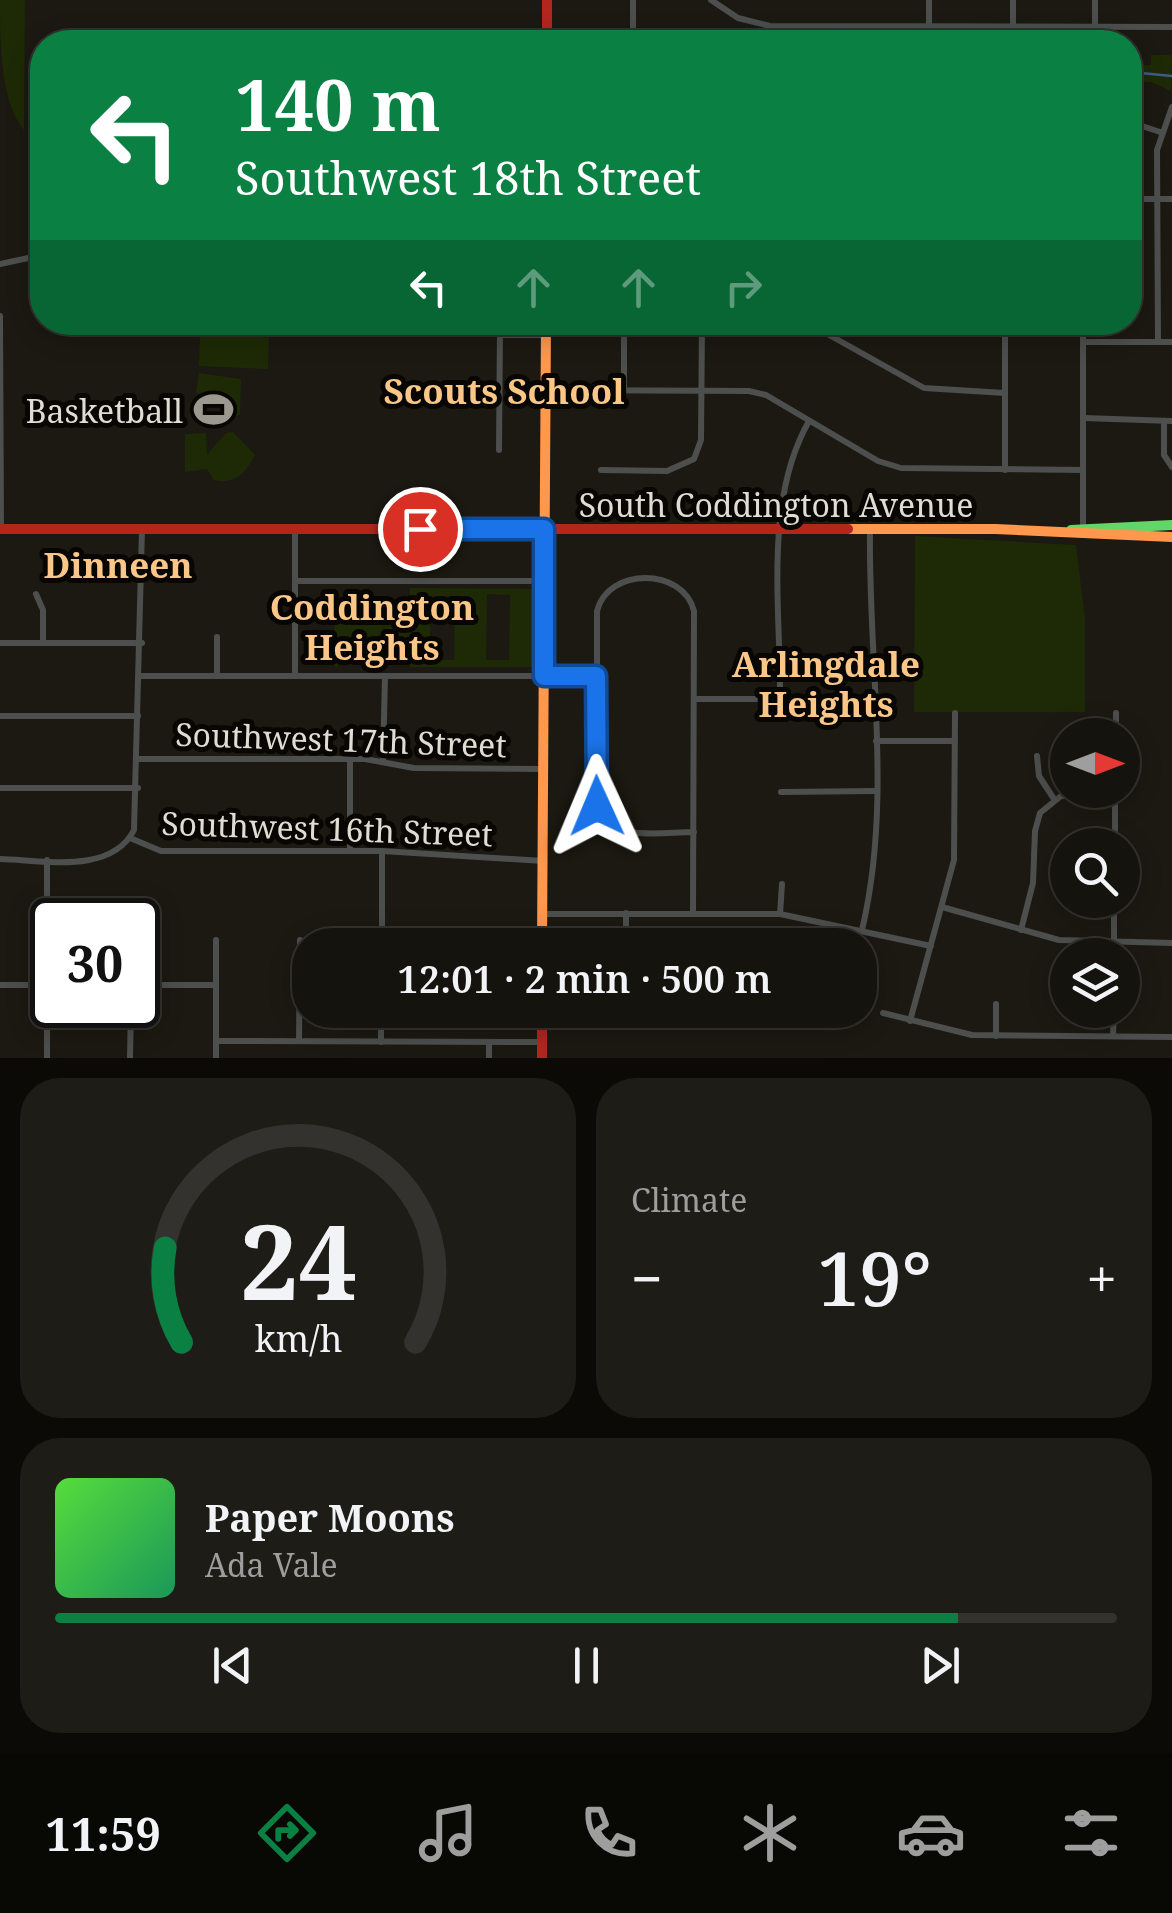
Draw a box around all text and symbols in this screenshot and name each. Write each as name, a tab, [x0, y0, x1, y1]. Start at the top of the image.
text: 140 m	[235, 56, 441, 152]
icon: left	[70, 70, 200, 200]
text: Southwest 18th Street	[235, 147, 701, 208]
icon: left	[401, 260, 456, 315]
icon: ahead	[506, 260, 561, 315]
icon: ahead	[611, 260, 666, 315]
icon: right	[716, 260, 771, 315]
district label: Scouts School	[383, 367, 625, 414]
place label: Basketball	[26, 389, 183, 432]
sports icon: Basketball	[192, 389, 234, 431]
street label: South Coddington Avenue	[579, 483, 973, 526]
pin	[378, 487, 463, 572]
icon: arrive	[393, 502, 448, 557]
district label: Dinneen	[43, 541, 193, 588]
district label: Coddington Heights	[270, 583, 474, 670]
district label: Arlingdale Heights	[732, 640, 920, 727]
street label: Southwest 17th Street	[175, 712, 507, 766]
north arrow	[1050, 718, 1140, 808]
map controls	[1050, 718, 1140, 1028]
position arrow	[545, 754, 649, 858]
street label: Southwest 16th Street	[161, 801, 493, 855]
button: search	[1050, 828, 1140, 918]
speed limit sign: 30	[30, 898, 160, 1028]
button: layers	[1050, 938, 1140, 1028]
text: 12:01 · 2 min · 500 m	[397, 952, 772, 1004]
text: Climate	[631, 1178, 747, 1221]
text: 24	[239, 1189, 357, 1330]
text: 19°	[817, 1226, 932, 1328]
text: −	[631, 1240, 663, 1315]
text: +	[1086, 1240, 1117, 1315]
text: km/h	[254, 1314, 342, 1362]
text: Paper Moons	[205, 1491, 455, 1543]
text: Ada Vale	[205, 1543, 338, 1586]
icon: previous	[205, 1638, 260, 1693]
icon: pause	[559, 1638, 614, 1693]
icon: next	[913, 1638, 968, 1693]
icon: directions	[252, 1798, 322, 1868]
icon: music	[413, 1798, 483, 1868]
icon: phone	[574, 1798, 644, 1868]
icon: climate	[735, 1798, 805, 1868]
icon: car	[896, 1798, 966, 1868]
icon: filters	[1056, 1798, 1126, 1868]
text: 11:59	[45, 1803, 161, 1864]

